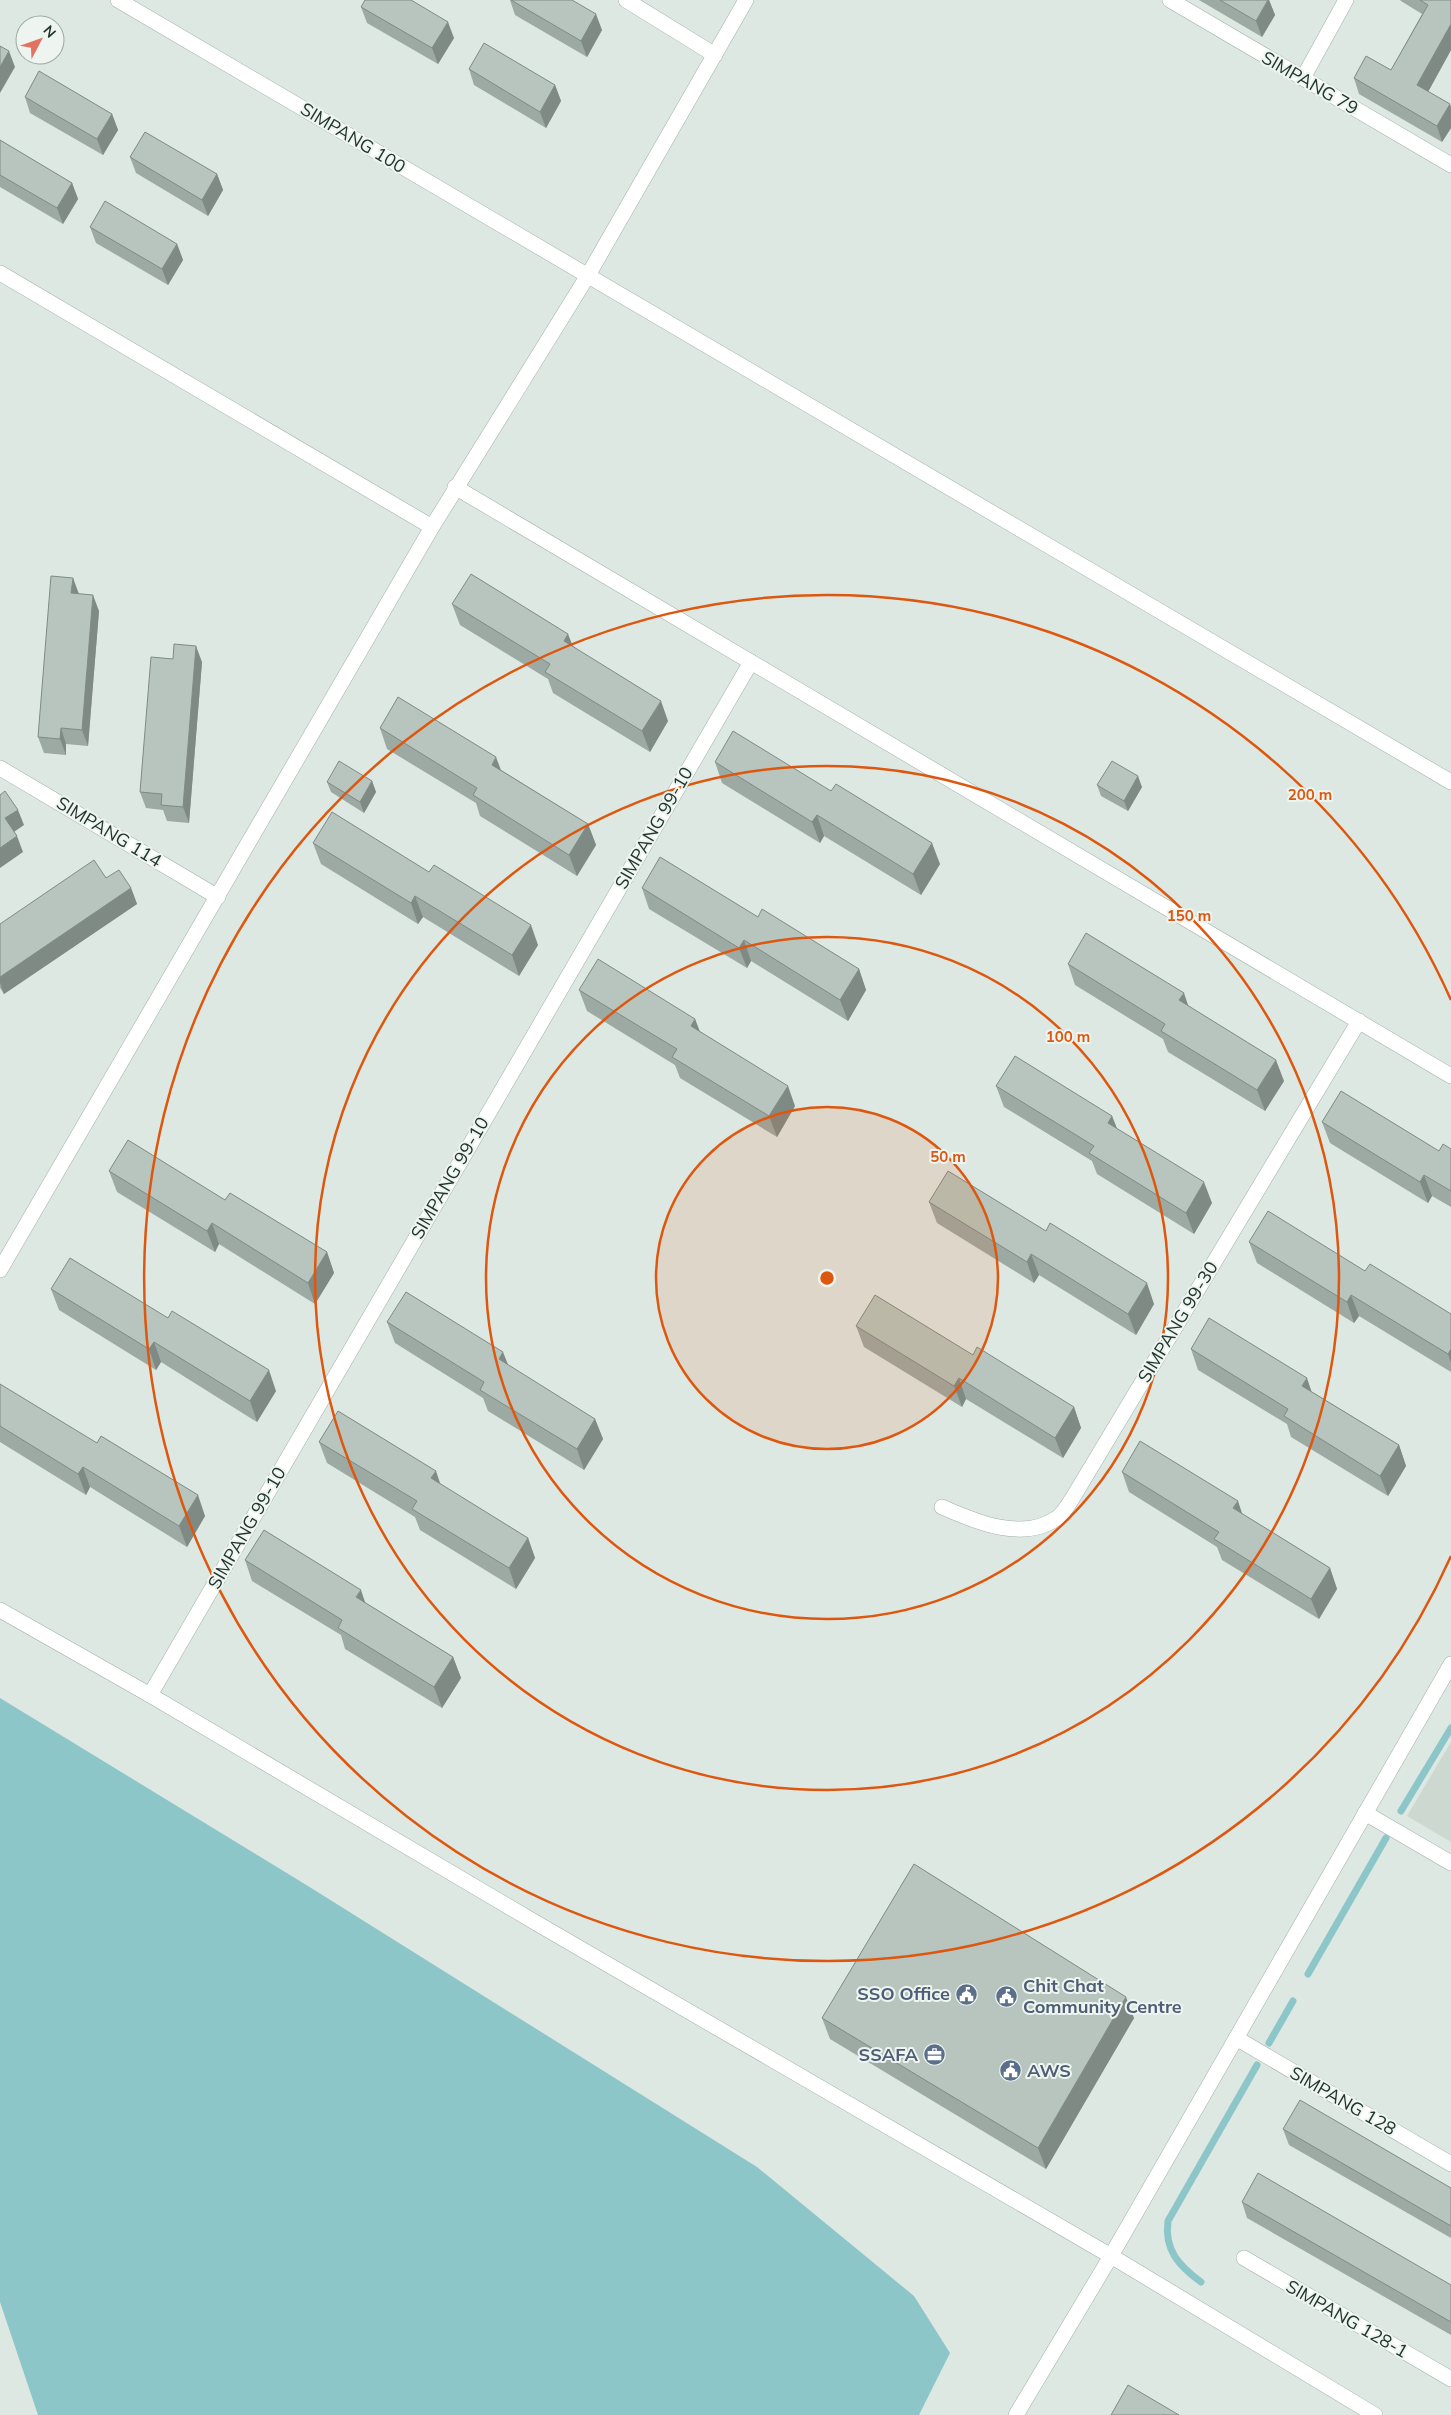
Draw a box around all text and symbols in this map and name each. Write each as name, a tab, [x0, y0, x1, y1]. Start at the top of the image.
north arrow	[15, 15, 65, 65]
text: N	[40, 22, 60, 41]
street label: SIMPANG 79	[1258, 46, 1363, 119]
street label: SIMPANG 100	[296, 97, 410, 178]
street label: SIMPANG 99-10	[609, 763, 698, 893]
text: 200 m	[1288, 785, 1332, 804]
street label: SIMPANG 114	[52, 791, 166, 872]
text: 150 m	[1167, 906, 1211, 925]
text: 100 m	[1046, 1027, 1090, 1046]
street label: SIMPANG 99-10	[405, 1113, 494, 1243]
text: 50 m	[930, 1147, 966, 1166]
street label: SIMPANG 99-30	[1132, 1257, 1223, 1386]
centre of rings	[818, 1269, 836, 1287]
street label: SIMPANG 99-10	[202, 1463, 291, 1593]
place label: Chit Chat Community Centre	[1023, 1974, 1182, 2018]
place label: SSO Office	[857, 1982, 950, 2005]
public building icon: SSO Office	[954, 1982, 978, 2006]
public building icon: Chit Chat Community Centre	[995, 1984, 1019, 2008]
place label: SSAFA	[859, 2043, 918, 2066]
office icon: SSAFA	[922, 2043, 946, 2067]
public building icon: AWS	[999, 2059, 1023, 2083]
place label: AWS	[1027, 2059, 1071, 2082]
street label: SIMPANG 128	[1286, 2061, 1400, 2140]
street label: SIMPANG 128-1	[1282, 2274, 1412, 2363]

